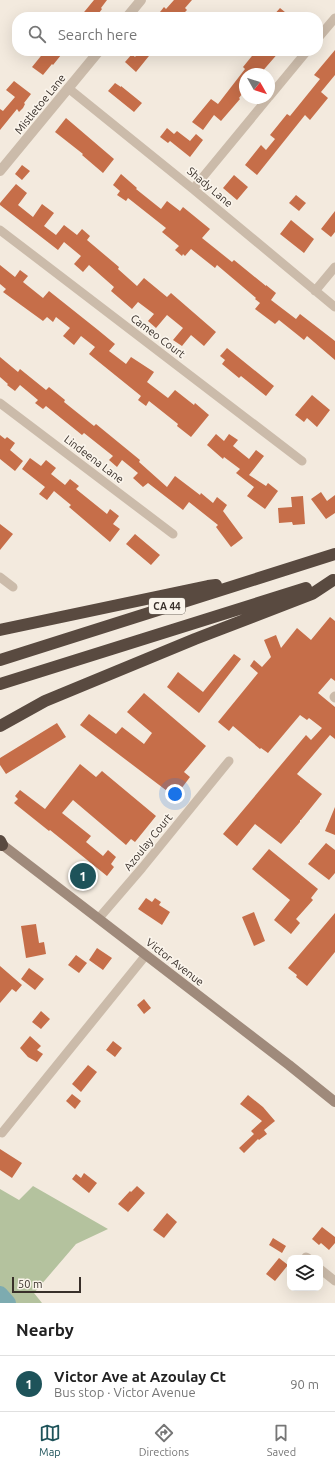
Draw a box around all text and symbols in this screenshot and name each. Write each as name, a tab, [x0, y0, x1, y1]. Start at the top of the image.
search box	[12, 12, 323, 56]
icon: search	[26, 23, 48, 45]
text: Search here	[58, 26, 137, 43]
north arrow	[239, 68, 275, 104]
street label: Mistletoe Lane	[12, 72, 68, 136]
street label: Shady Lane	[185, 165, 235, 209]
street label: Cameo Court	[128, 312, 188, 361]
street label: Lindeena Lane	[62, 433, 126, 485]
road number: CA 44	[149, 598, 185, 614]
your location	[165, 784, 185, 804]
street label: Azoulay Court	[122, 811, 175, 873]
pin: 1	[70, 861, 96, 891]
street label: Victor Avenue	[144, 936, 206, 988]
map controls	[287, 1255, 323, 1291]
button: layers	[287, 1255, 323, 1291]
scale bar	[12, 1275, 81, 1294]
text: 50 m	[18, 1278, 42, 1290]
text: Nearby	[16, 1320, 74, 1339]
text: Victor Ave at Azoulay Ct	[54, 1368, 226, 1385]
text: 1	[25, 1377, 33, 1391]
text: 90 m	[290, 1377, 319, 1391]
text: Bus stop · Victor Avenue	[54, 1385, 196, 1399]
tab: Map	[39, 1422, 61, 1458]
tab: Directions	[139, 1422, 189, 1458]
tab: Saved	[267, 1422, 296, 1458]

